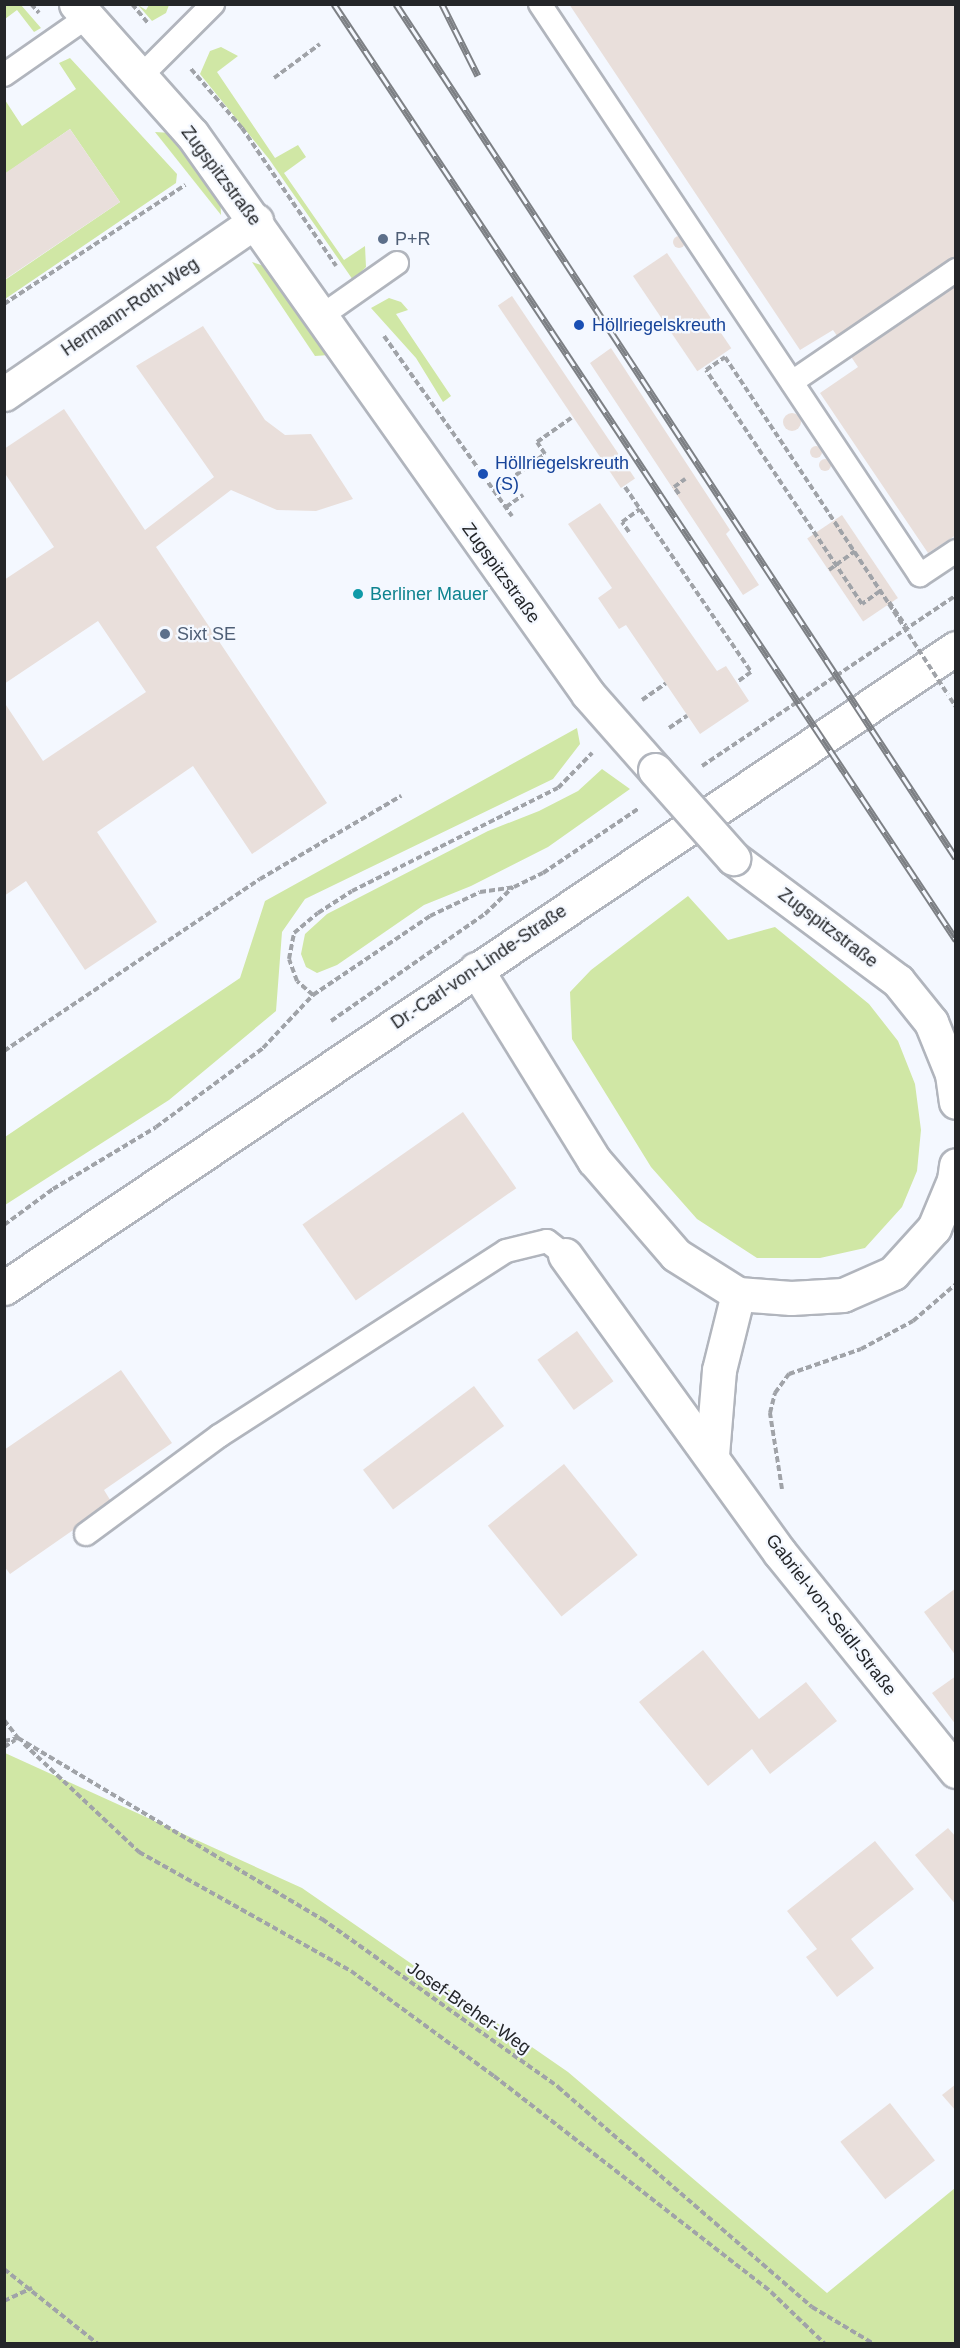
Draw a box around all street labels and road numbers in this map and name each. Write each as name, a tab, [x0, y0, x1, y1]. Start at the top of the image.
street label: Zugspitzstraße	[177, 122, 265, 230]
street label: Hermann-Roth-Weg	[57, 253, 203, 361]
street label: Zugspitzstraße	[457, 518, 545, 628]
street label: Zugspitzstraße	[774, 884, 882, 972]
street label: Dr.-Carl-von-Linde-Straße	[387, 900, 571, 1034]
street label: Gabriel-von-Seidl-Straße	[761, 1530, 901, 1700]
street label: Josef-Breher-Weg	[403, 1957, 535, 2059]

